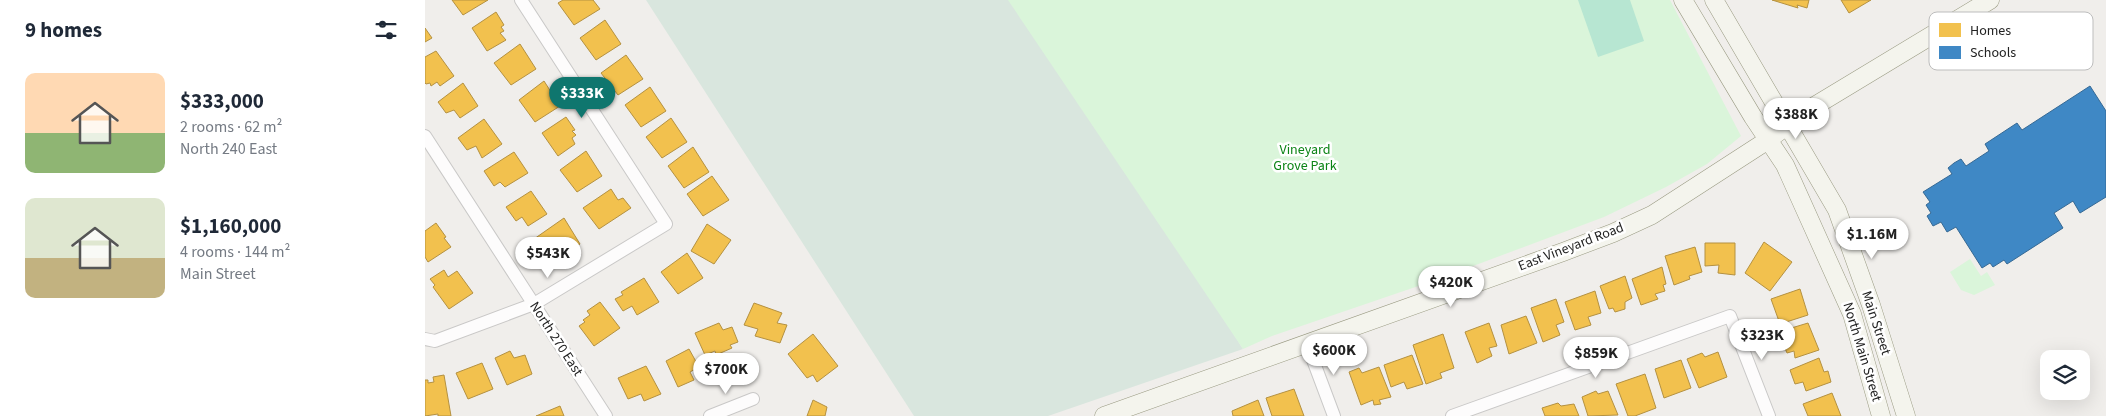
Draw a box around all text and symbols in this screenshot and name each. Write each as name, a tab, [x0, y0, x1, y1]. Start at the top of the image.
legend	[1929, 12, 2093, 70]
text: 9 homes	[25, 15, 102, 45]
icon: filters	[372, 16, 400, 44]
text: Homes	[1970, 21, 2011, 41]
text: Schools	[1970, 43, 2016, 63]
pin: $333K	[547, 76, 617, 119]
text: $333K	[560, 82, 604, 104]
text: $333,000	[180, 86, 264, 116]
icon: home	[65, 93, 125, 153]
pin: $388K	[1761, 98, 1831, 140]
text: $388K	[1774, 103, 1818, 125]
text: 2 rooms · 62 m²	[180, 116, 282, 138]
text: North 240 East	[180, 138, 277, 160]
park label: Vineyard Grove Park	[1273, 140, 1337, 176]
text: $1,160,000	[180, 211, 281, 241]
icon: home	[65, 218, 125, 278]
street label: East Vineyard Road	[1515, 218, 1627, 276]
pin: $1.16M	[1831, 218, 1913, 260]
text: $1.16M	[1847, 223, 1897, 245]
pin: $543K	[513, 236, 583, 279]
text: 4 rooms · 144 m²	[180, 241, 290, 263]
text: $543K	[526, 242, 570, 264]
text: Main Street	[180, 263, 256, 285]
pin: $420K	[1416, 266, 1486, 308]
text: $420K	[1429, 271, 1473, 293]
street label: Main Street	[1856, 288, 1896, 358]
street label: North 270 East	[524, 298, 588, 380]
street label: North Main Street	[1837, 300, 1887, 404]
pin: $323K	[1727, 318, 1797, 361]
text: $323K	[1740, 324, 1784, 346]
pin: $600K	[1299, 334, 1369, 376]
pin: $859K	[1561, 336, 1631, 379]
text: $600K	[1312, 339, 1356, 361]
text: $859K	[1574, 342, 1618, 364]
map controls	[2040, 350, 2090, 400]
button: layers	[2040, 350, 2090, 400]
pin: $700K	[691, 352, 761, 395]
text: $700K	[704, 358, 748, 380]

